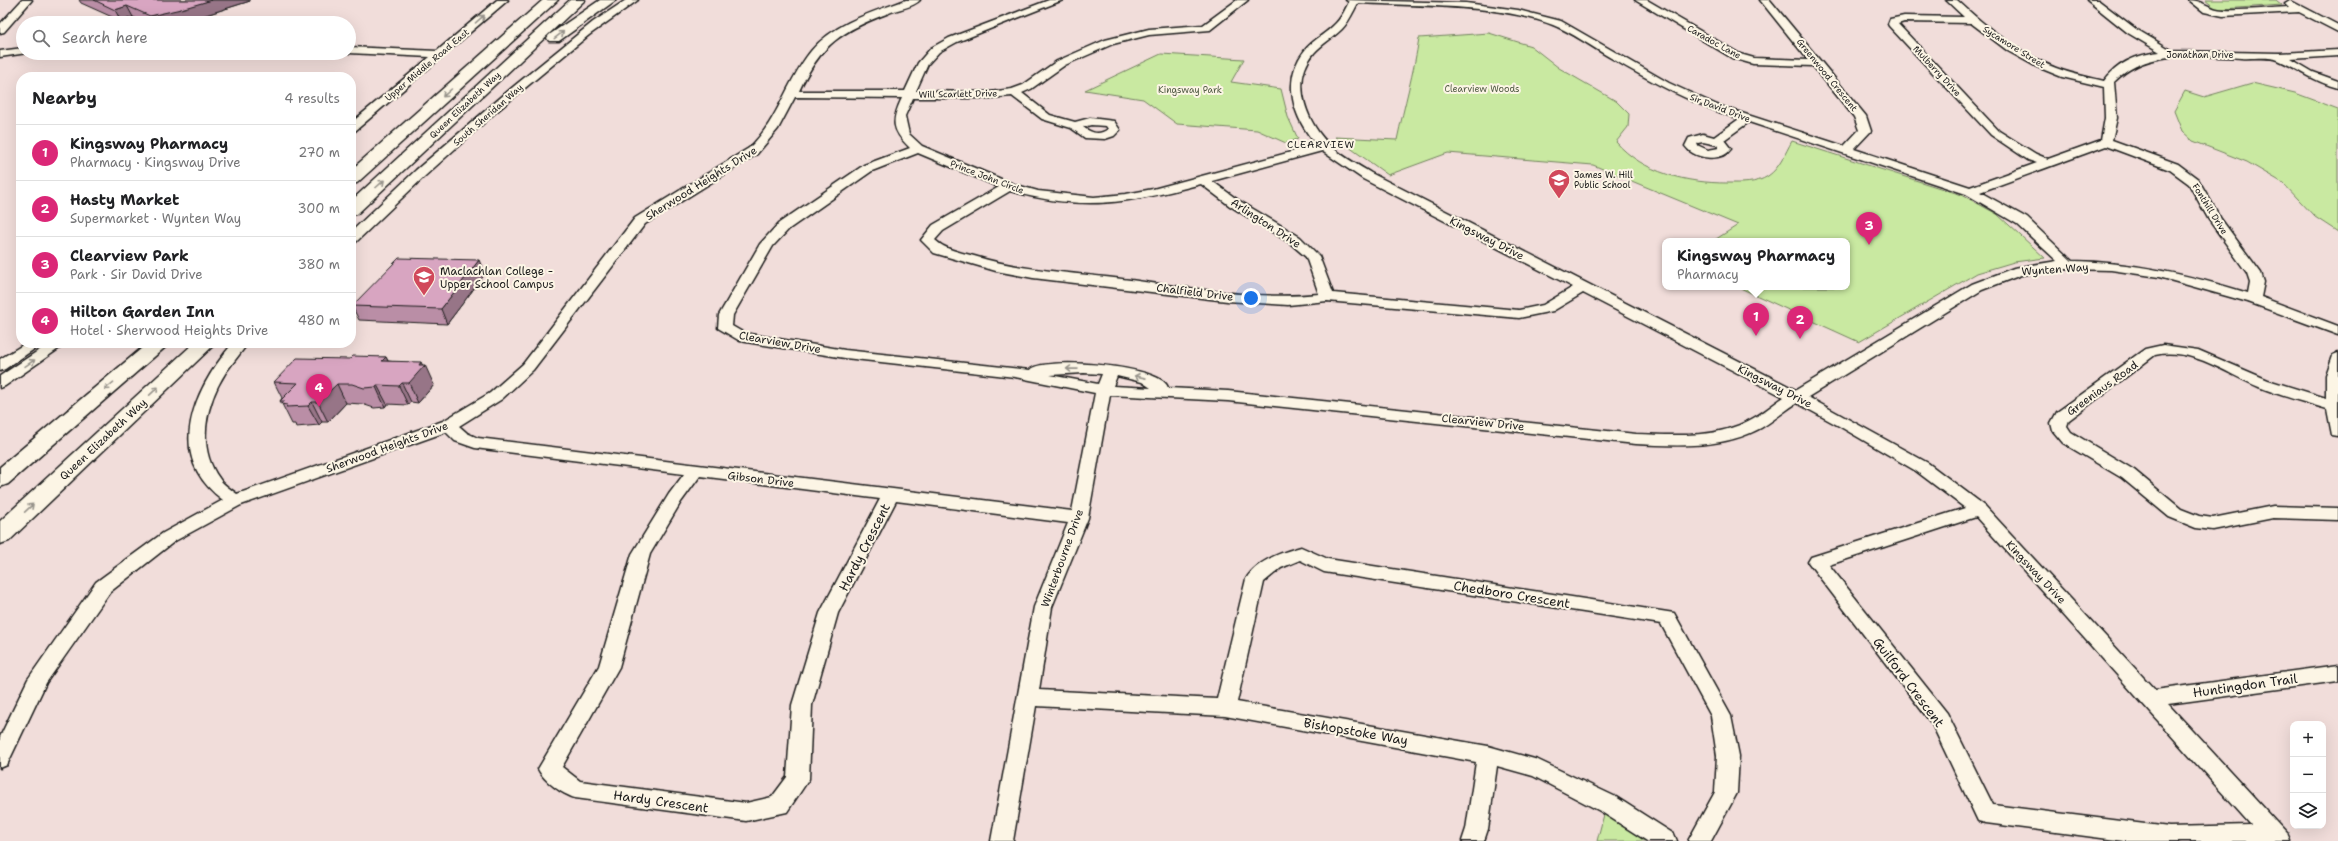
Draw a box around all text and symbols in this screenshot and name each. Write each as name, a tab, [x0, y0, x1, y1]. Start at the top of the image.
one-way arrow	[475, 15, 486, 24]
search box	[16, 16, 356, 60]
street label: Caradoc Lane	[1685, 22, 1743, 62]
street label: Sycamore Street	[1981, 23, 2047, 71]
street label: Upper Middle Road East	[382, 26, 472, 104]
icon: search	[30, 27, 52, 49]
text: Search here	[62, 28, 148, 48]
one-way arrow	[553, 30, 564, 39]
street label: Greenwood Crescent	[1794, 36, 1860, 114]
street label: Mulberry Drive	[1910, 43, 1964, 99]
street label: Jonathan Drive	[2166, 49, 2234, 61]
street label: Queen Elizabeth Way	[427, 69, 503, 141]
street label: South Sheridan Way	[451, 81, 525, 149]
park label: Clearview Woods	[1444, 83, 1520, 95]
park label: Kingsway Park	[1158, 84, 1222, 96]
text: Nearby	[32, 87, 97, 109]
street label: Will Scarlett Drive	[919, 87, 997, 101]
one-way arrow	[442, 88, 452, 97]
text: 4 results	[284, 90, 340, 107]
street label: Sir David Drive	[1688, 91, 1752, 125]
text: Kingsway Pharmacy	[70, 134, 228, 154]
district label: CLEARVIEW	[1287, 138, 1355, 151]
street label: Sherwood Heights Drive	[643, 143, 760, 224]
text: 1	[42, 144, 48, 161]
text: 270 m	[298, 144, 340, 161]
text: Pharmacy · Kingsway Drive	[70, 154, 241, 171]
street label: Prince John Circle	[948, 157, 1026, 197]
school or university icon: James W. Hill Public School	[1546, 167, 1572, 200]
place label: James W. Hill Public School	[1574, 169, 1633, 191]
one-way arrow	[375, 179, 385, 189]
street label: Fonthill Drive	[2190, 181, 2230, 237]
text: Hasty Market	[70, 190, 179, 210]
street label: Arlington Drive	[1228, 195, 1304, 252]
text: 2	[40, 200, 50, 217]
text: 300 m	[297, 200, 340, 217]
text: Supermarket · Wynten Way	[70, 210, 241, 227]
pin: 3	[1856, 212, 1882, 245]
street label: Kingsway Drive	[1447, 213, 1527, 264]
popup	[1662, 238, 1850, 290]
text: Clearview Park	[70, 246, 189, 266]
text: Kingsway Pharmacy	[1677, 246, 1835, 266]
text: 3	[40, 256, 50, 273]
text: 380 m	[298, 256, 340, 273]
street label: Wynten Way	[2021, 260, 2089, 279]
school or university icon: Maclachlan College - Upper School Campus	[411, 264, 437, 297]
place label: Maclachlan College - Upper School Campus	[440, 264, 554, 292]
text: Park · Sir David Drive	[70, 266, 203, 283]
text: Pharmacy	[1677, 266, 1739, 283]
street label: Chalfield Drive	[1156, 280, 1234, 305]
your location	[1241, 288, 1261, 308]
text: Hilton Garden Inn	[70, 302, 214, 322]
pin: 1	[1743, 303, 1769, 336]
pin: 2	[1787, 306, 1813, 339]
text: 4	[40, 312, 50, 329]
text: 480 m	[298, 312, 340, 329]
text: Hotel · Sherwood Heights Drive	[70, 322, 268, 339]
street label: Clearview Drive	[738, 328, 822, 357]
street label: Greeniaus Road	[2064, 358, 2141, 419]
one-way arrow	[24, 359, 35, 367]
street label: Kingsway Drive	[1735, 361, 1815, 412]
one-way arrow	[1066, 365, 1079, 373]
one-way arrow	[1134, 372, 1147, 380]
pin: 4	[306, 374, 332, 407]
one-way arrow	[104, 381, 114, 390]
one-way arrow	[149, 386, 159, 396]
street label: Queen Elizabeth Way	[57, 395, 150, 484]
street label: Clearview Drive	[1441, 411, 1525, 434]
street label: Sherwood Heights Drive	[324, 418, 450, 477]
street label: Gibson Drive	[727, 468, 795, 491]
street label: Hardy Crescent	[835, 500, 894, 594]
one-way arrow	[23, 504, 34, 513]
street label: Winterbourne Drive	[1038, 507, 1087, 609]
street label: Kingsway Drive	[2002, 537, 2069, 607]
street label: Chedboro Crescent	[1452, 577, 1572, 612]
street label: Guilford Crescent	[1869, 634, 1948, 731]
street label: Huntingdon Trail	[2192, 670, 2299, 701]
street label: Bishopstoke Way	[1302, 714, 1409, 749]
map controls	[2290, 721, 2326, 829]
button: +	[2290, 721, 2326, 757]
button: −	[2290, 757, 2326, 793]
street label: Hardy Crescent	[612, 786, 710, 817]
button: layers	[2290, 793, 2326, 829]

